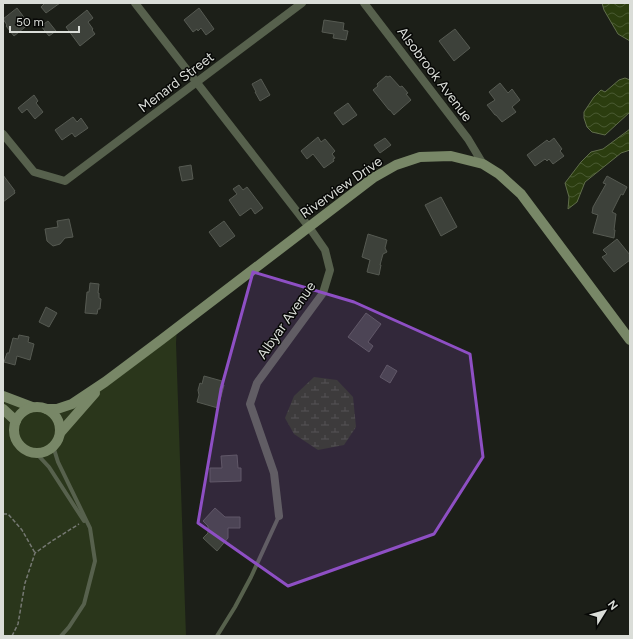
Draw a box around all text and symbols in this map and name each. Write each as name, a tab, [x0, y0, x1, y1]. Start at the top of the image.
scale bar	[10, 8, 79, 34]
text: 50 m	[16, 15, 44, 29]
street label: Alsobrook Avenue	[394, 24, 476, 125]
street label: Menard Street	[135, 49, 217, 116]
street label: Riverview Drive	[297, 153, 386, 222]
street label: Albyar Avenue	[254, 278, 320, 362]
north arrow	[585, 591, 625, 631]
text: N	[605, 598, 620, 613]

